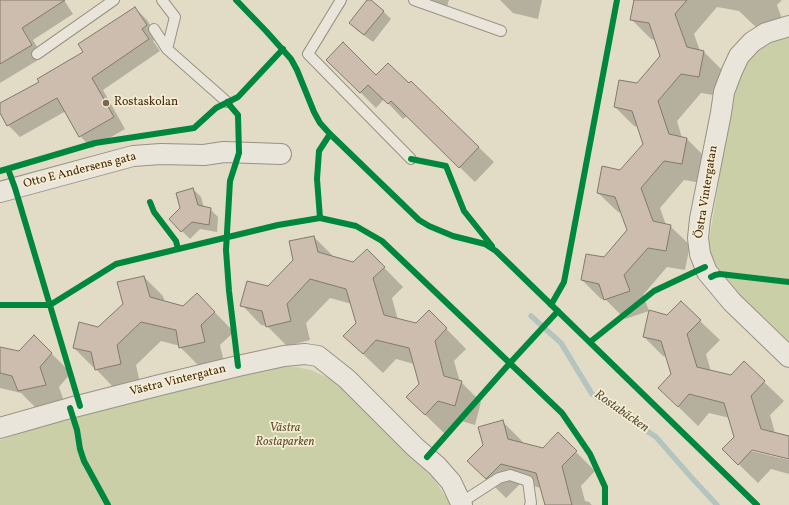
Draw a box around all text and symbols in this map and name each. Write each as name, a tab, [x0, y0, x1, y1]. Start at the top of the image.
place label: Rostaskolan	[114, 96, 178, 110]
marker: Rostaskolan	[101, 98, 111, 108]
street label: Östra Vintergatan	[693, 144, 721, 240]
street label: Otto E Andersens gata	[22, 150, 138, 192]
street label: Västra Vintergatan	[128, 362, 228, 400]
water label: Rostabäcken	[591, 388, 651, 436]
park label: Västra Rostaparken	[256, 422, 314, 450]

